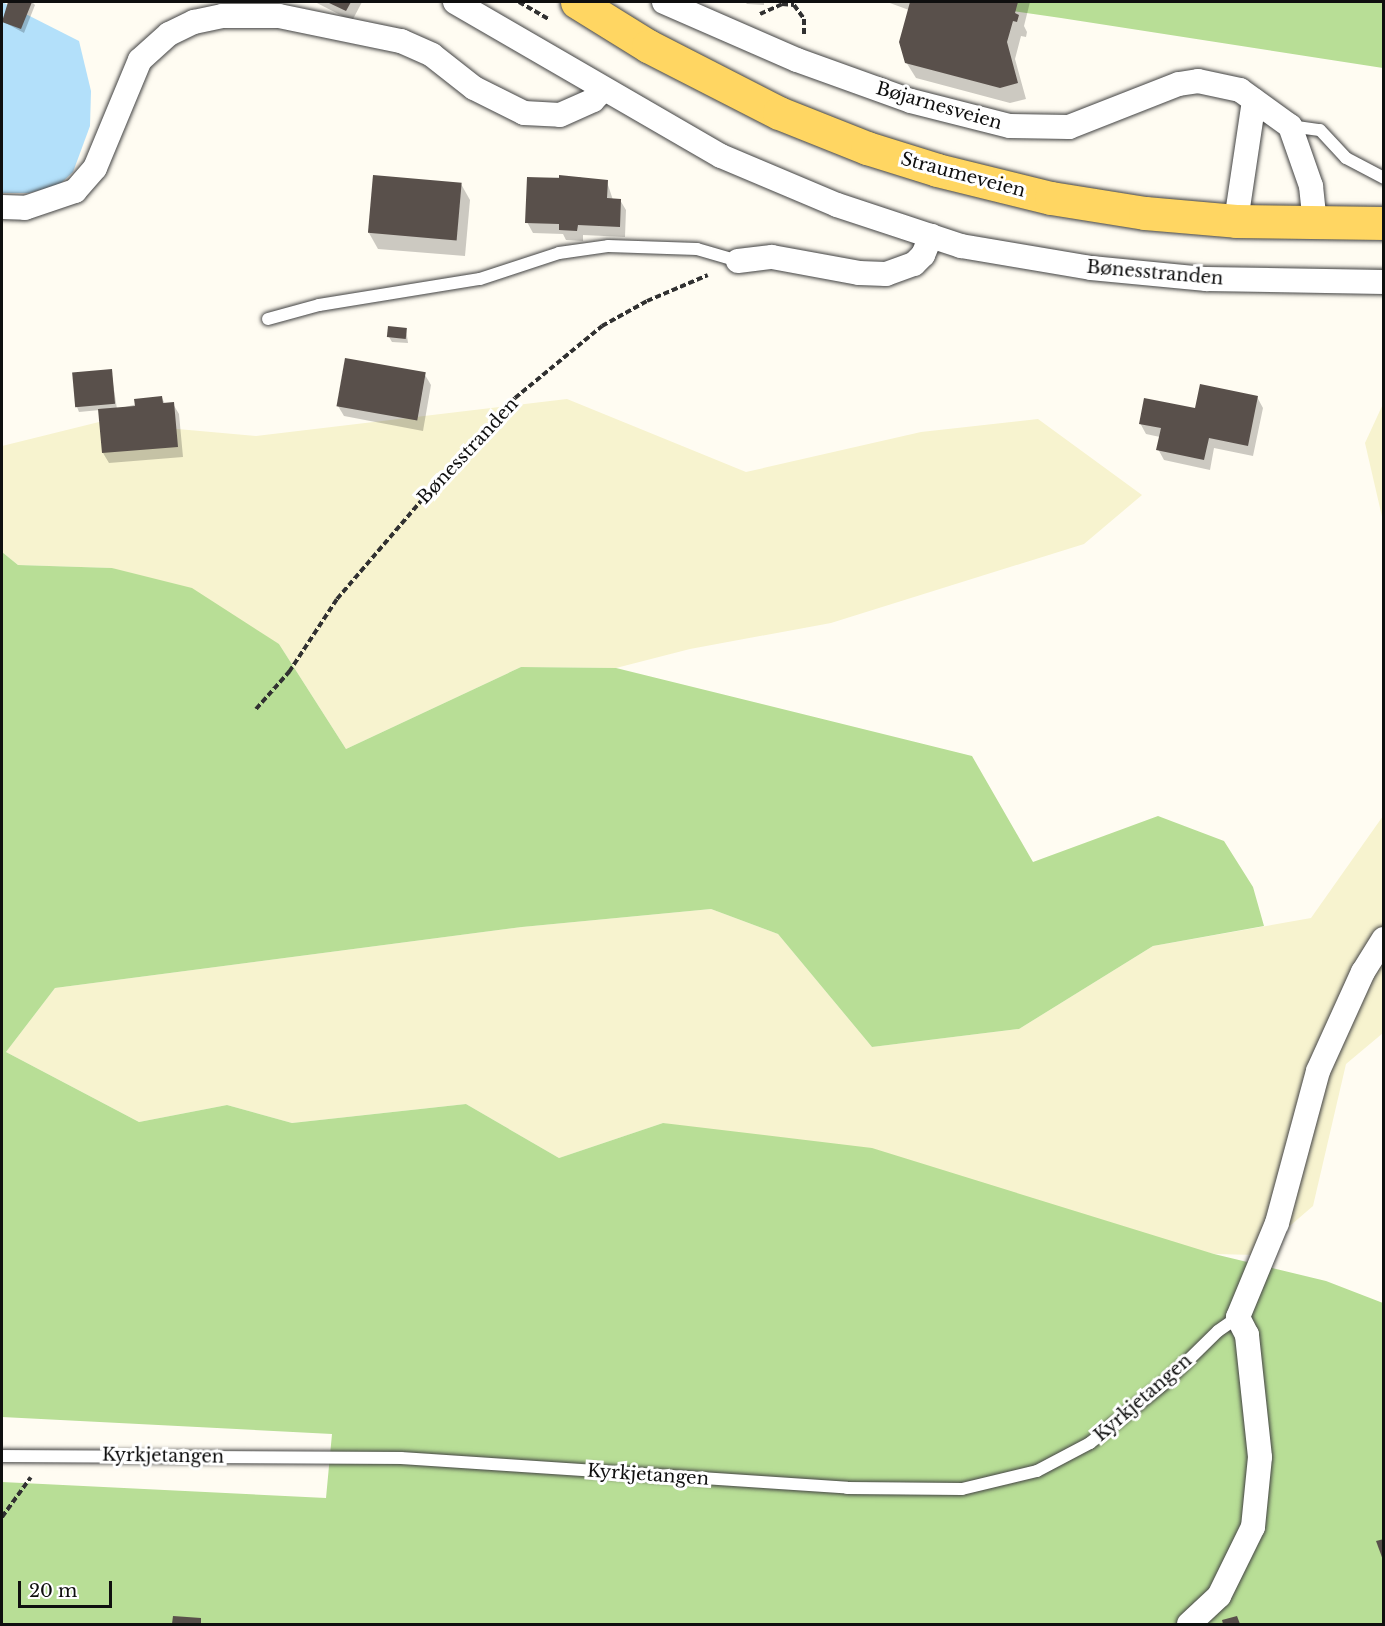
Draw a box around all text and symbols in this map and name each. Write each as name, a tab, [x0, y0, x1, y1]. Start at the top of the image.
street label: Bøjarnesveien	[874, 78, 1004, 134]
street label: Straumeveien	[898, 148, 1028, 202]
street label: Bønesstranden	[1086, 256, 1224, 290]
street label: Bønesstranden	[413, 393, 523, 509]
street label: Kyrkjetangen	[1090, 1350, 1196, 1446]
street label: Kyrkjetangen	[102, 1444, 224, 1468]
street label: Kyrkjetangen	[586, 1460, 710, 1490]
scale bar	[21, 1569, 116, 1607]
text: 20 m	[29, 1580, 77, 1602]

